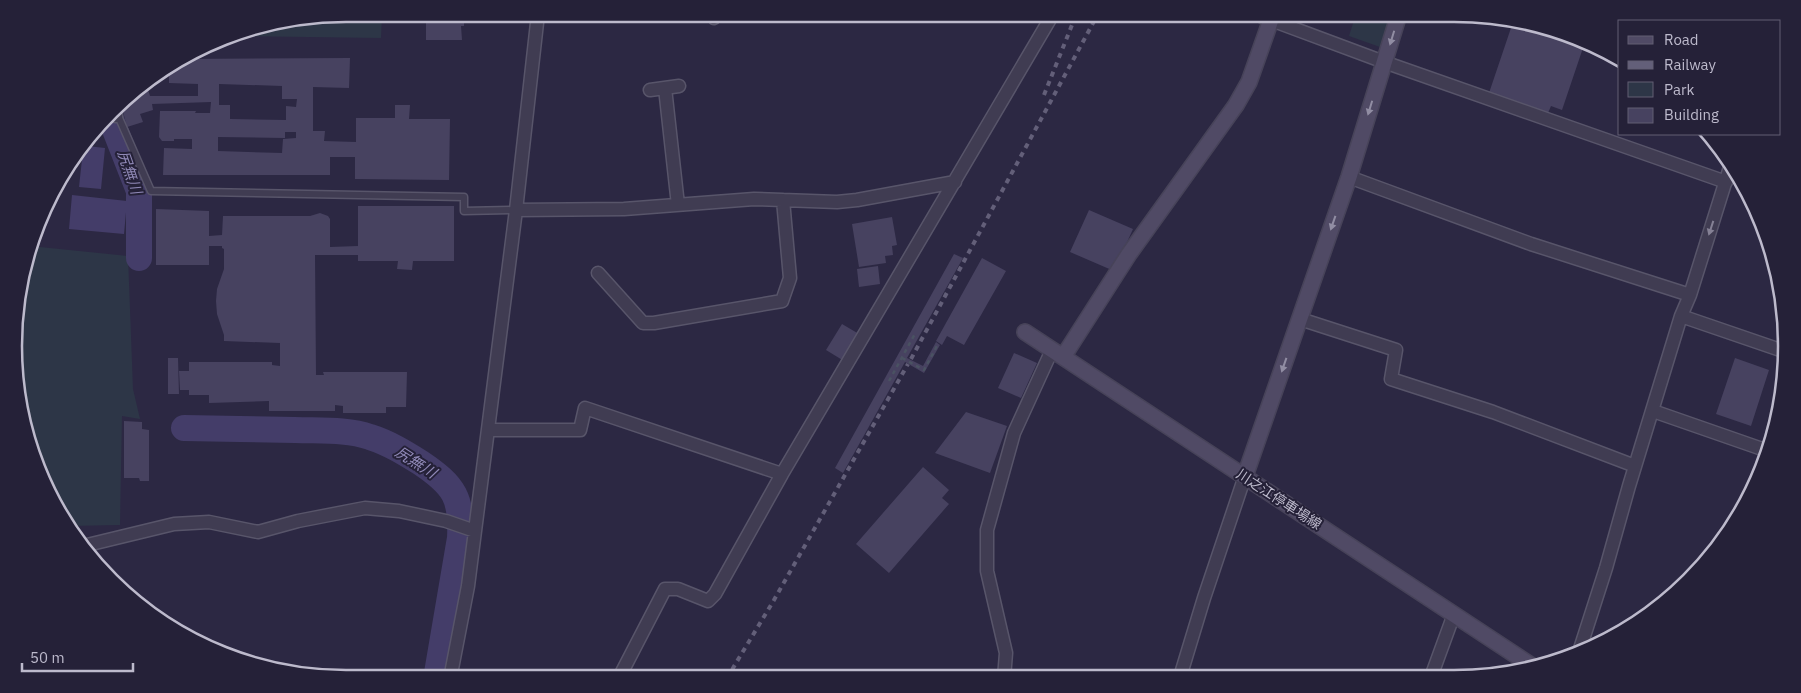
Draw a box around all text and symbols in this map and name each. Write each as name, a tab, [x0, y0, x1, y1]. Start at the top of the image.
legend	[1618, 20, 1781, 135]
one-way arrow	[1388, 30, 1395, 45]
text: Road	[1664, 30, 1699, 49]
text: Railway	[1664, 55, 1717, 74]
text: Park	[1664, 80, 1694, 99]
one-way arrow	[1366, 101, 1374, 116]
text: Building	[1664, 105, 1719, 124]
water label: 尻無川	[114, 148, 147, 198]
one-way arrow	[1329, 216, 1337, 231]
one-way arrow	[1707, 221, 1715, 236]
one-way arrow	[1280, 357, 1287, 372]
water label: 尻無川	[392, 442, 442, 483]
street label: 川之江停車場線	[1233, 465, 1325, 533]
scale bar	[22, 640, 134, 672]
text: 50 m	[30, 648, 65, 667]

